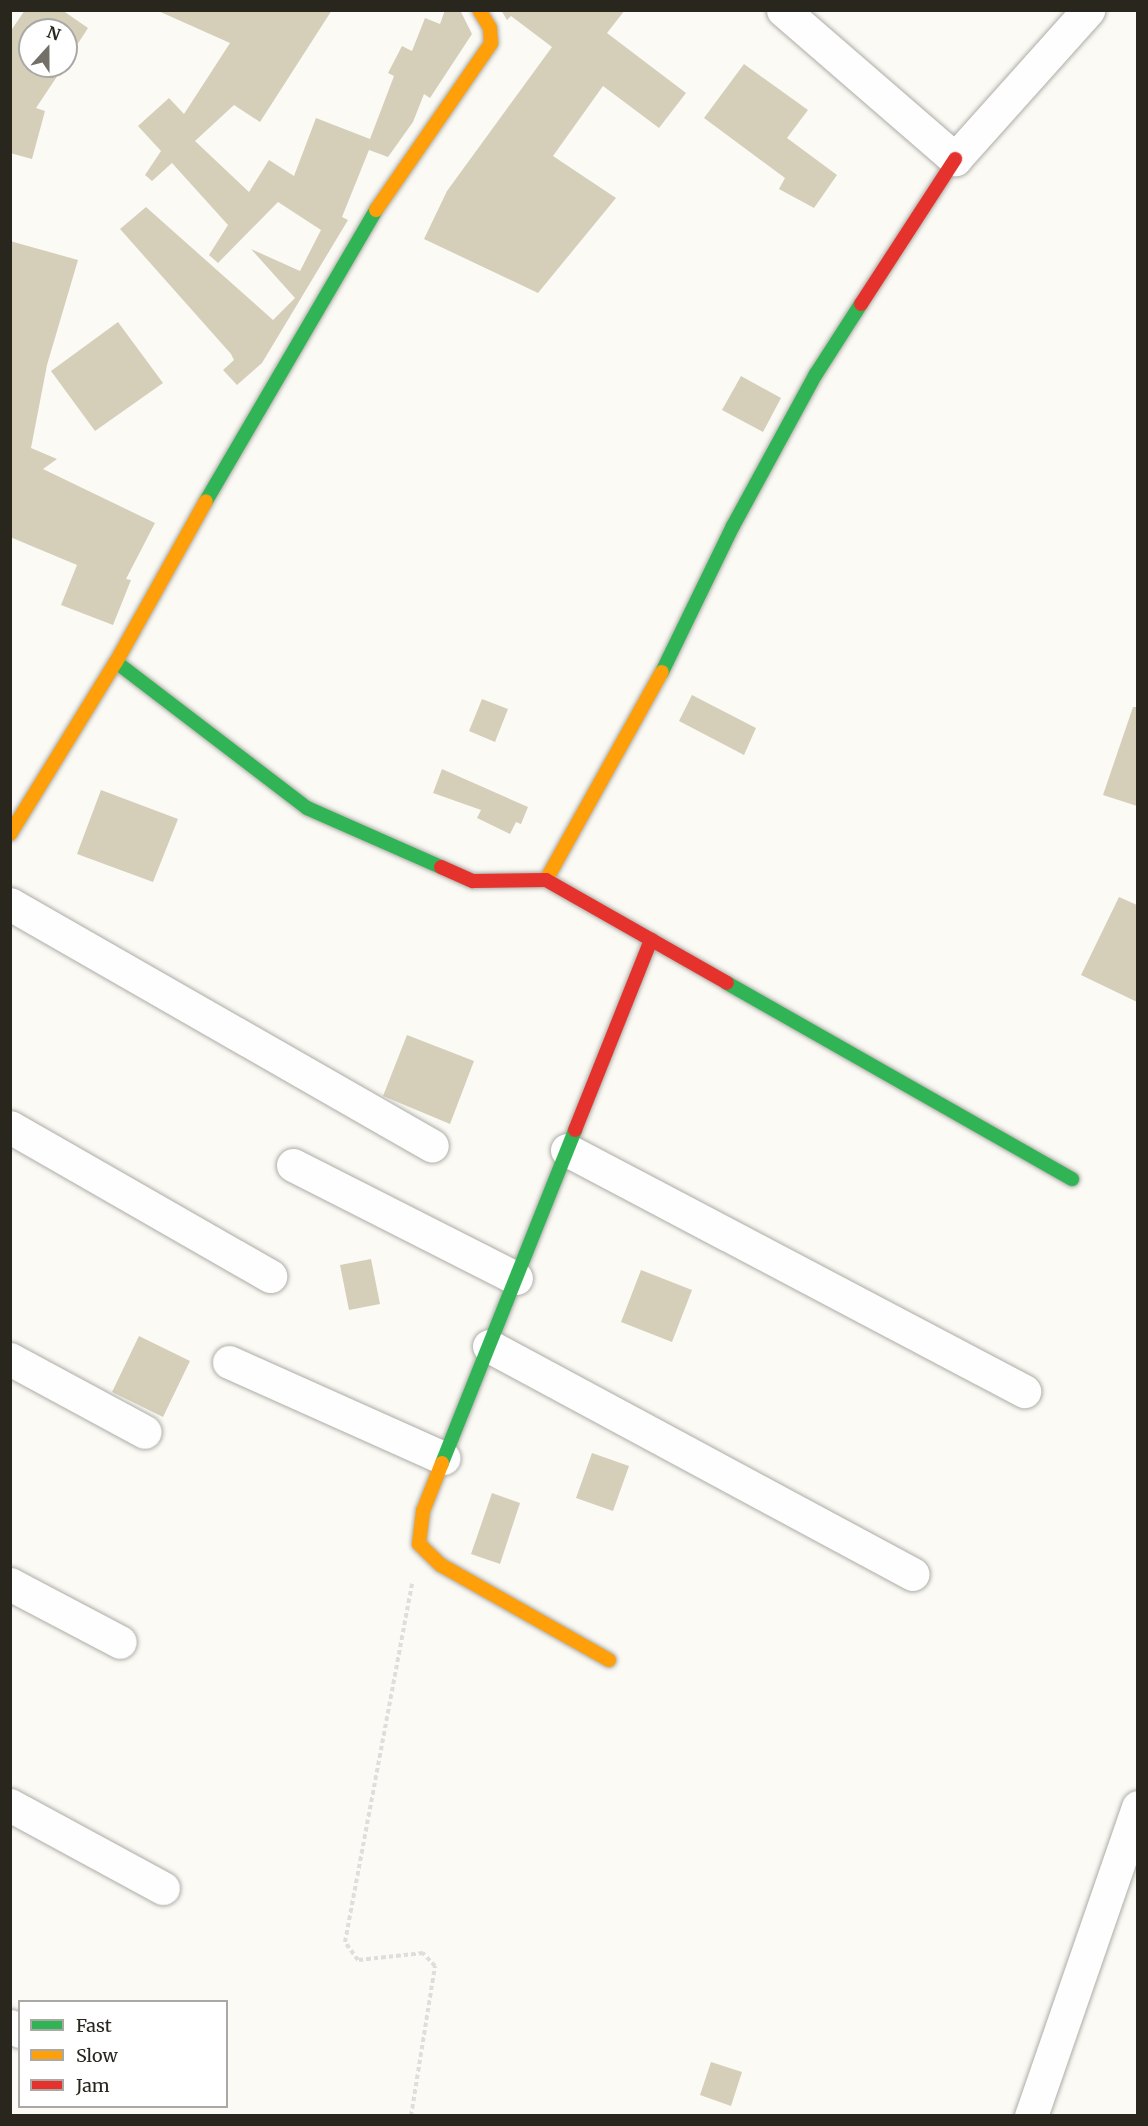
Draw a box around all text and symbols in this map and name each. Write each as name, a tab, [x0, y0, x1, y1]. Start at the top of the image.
north arrow	[18, 18, 78, 78]
text: N	[44, 21, 63, 45]
legend	[18, 2000, 228, 2108]
text: Fast	[76, 2014, 112, 2037]
text: Slow	[76, 2044, 118, 2067]
text: Jam	[76, 2074, 110, 2097]

